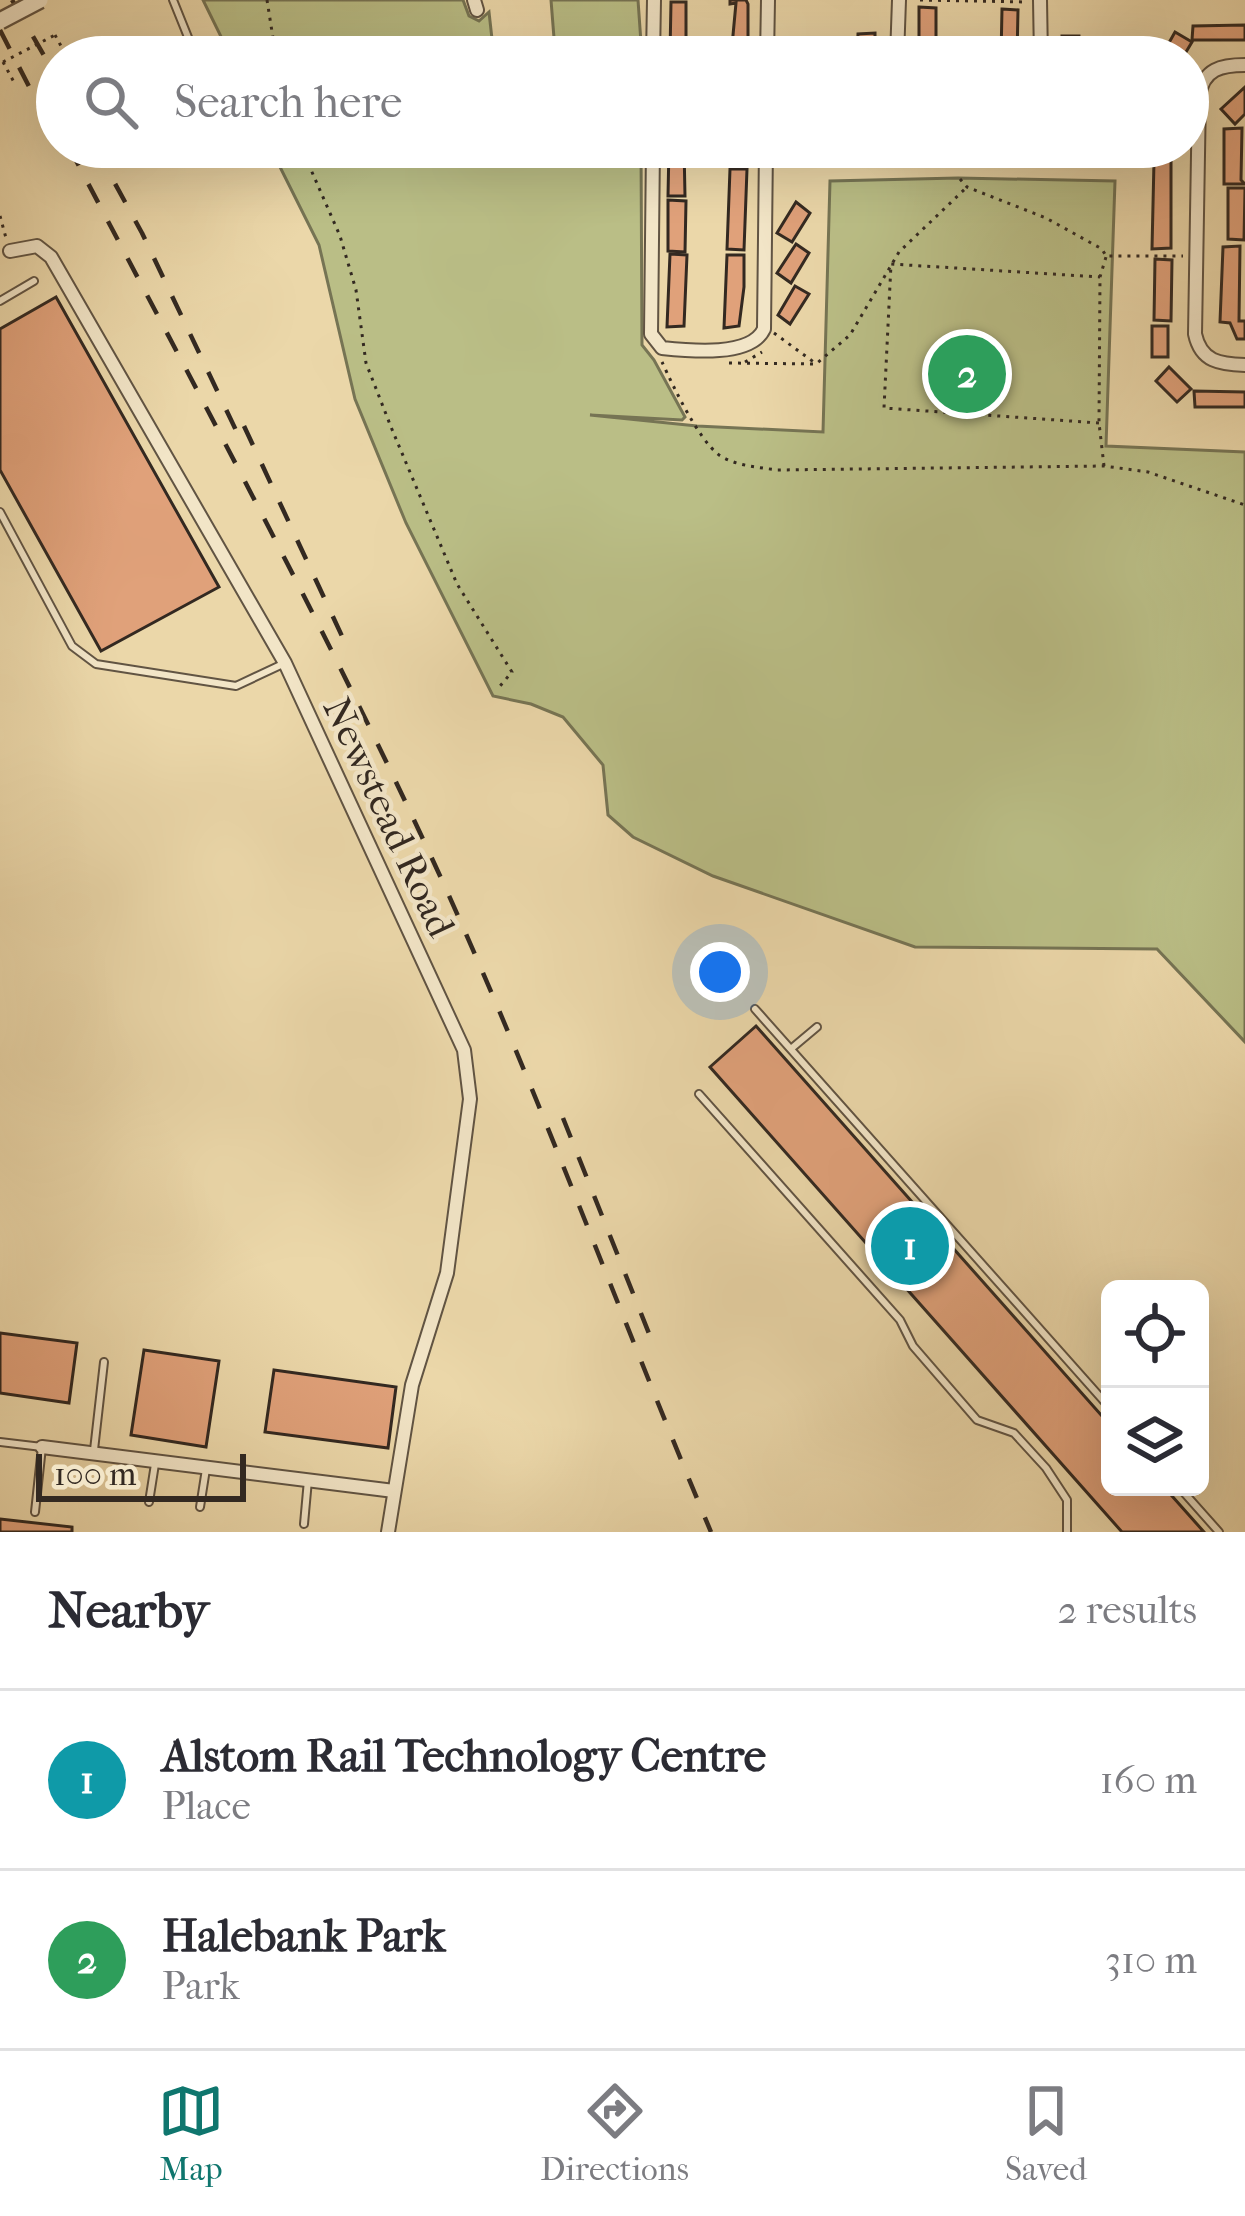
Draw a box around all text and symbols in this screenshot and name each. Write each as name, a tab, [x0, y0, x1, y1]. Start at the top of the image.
search box	[36, 36, 1209, 168]
icon: search	[78, 69, 144, 135]
text: Search here	[174, 76, 402, 129]
pin: 2	[928, 329, 1006, 419]
street label: Newstead Road	[313, 690, 465, 945]
your location	[690, 942, 750, 1002]
pin: 1	[871, 1201, 949, 1291]
map controls	[1101, 1280, 1209, 1496]
button: locate	[1101, 1280, 1209, 1388]
button: layers	[1101, 1388, 1209, 1496]
scale bar	[36, 1448, 246, 1501]
text: 100 m	[54, 1455, 137, 1494]
text: Nearby	[48, 1580, 209, 1640]
text: 2 results	[1058, 1587, 1197, 1633]
text: Alstom Rail Technology Centre	[162, 1730, 766, 1783]
text: 1	[80, 1757, 94, 1803]
text: 160 m	[1100, 1757, 1197, 1803]
text: Place	[162, 1783, 251, 1829]
text: Halebank Park	[162, 1910, 446, 1963]
text: 2	[77, 1937, 97, 1983]
text: 310 m	[1105, 1937, 1197, 1983]
text: Park	[162, 1963, 240, 2009]
tab: Map	[158, 2078, 224, 2189]
tab: Directions	[540, 2078, 689, 2189]
tab: Saved	[1005, 2078, 1087, 2189]

